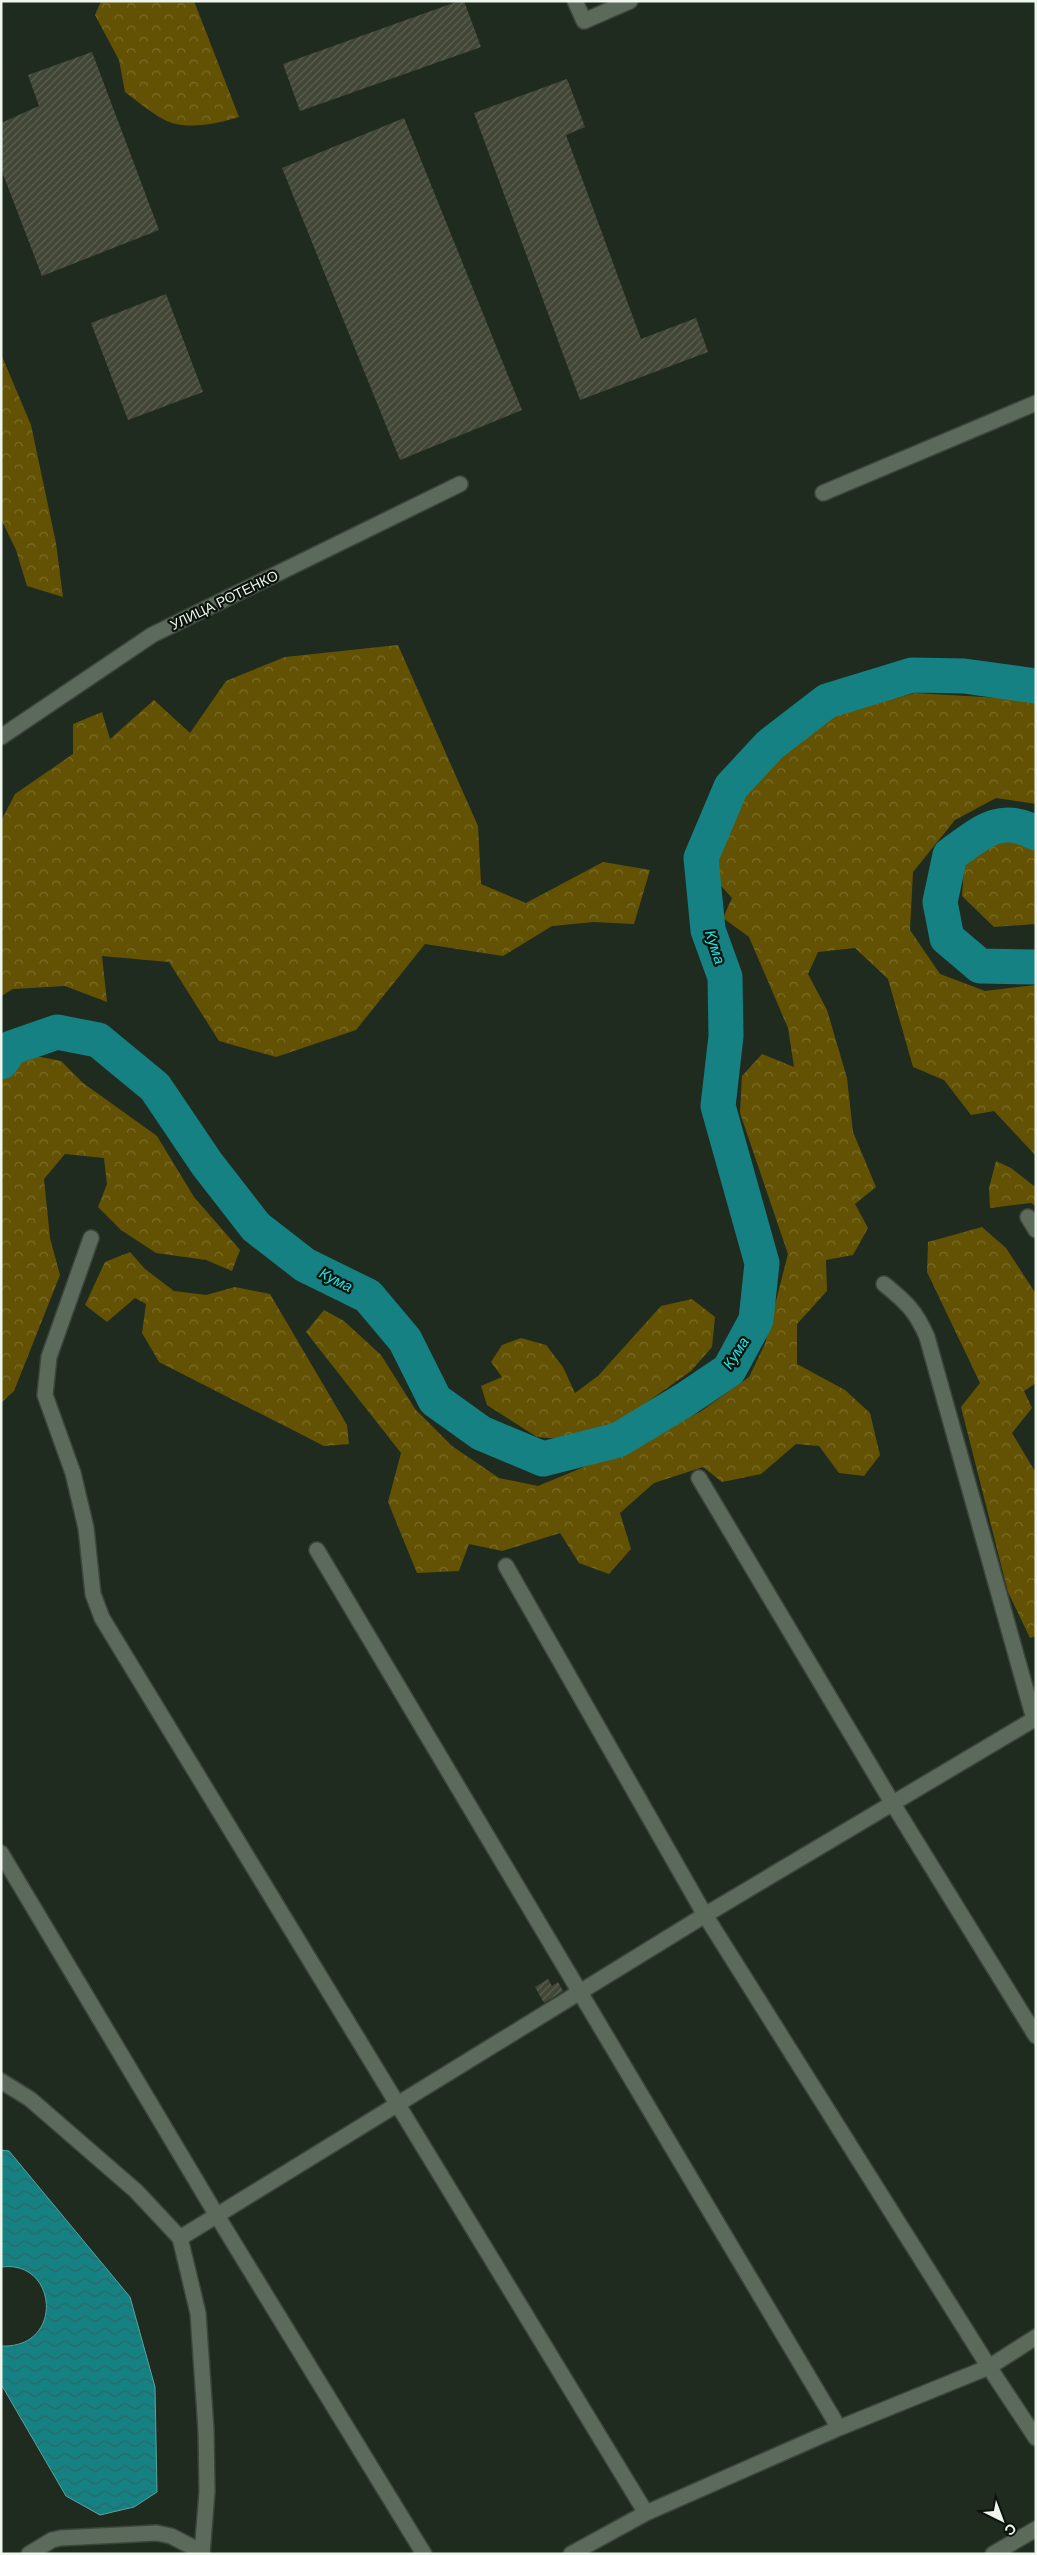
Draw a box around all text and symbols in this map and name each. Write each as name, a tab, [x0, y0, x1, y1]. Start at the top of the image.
street label: УЛИЦА РОТЕНКО	[167, 566, 281, 634]
water label: Кума	[700, 927, 730, 967]
water label: Кума	[316, 1263, 356, 1297]
water label: Кума	[718, 1333, 754, 1373]
north arrow	[977, 2495, 1027, 2545]
text: С	[1001, 2520, 1020, 2540]

